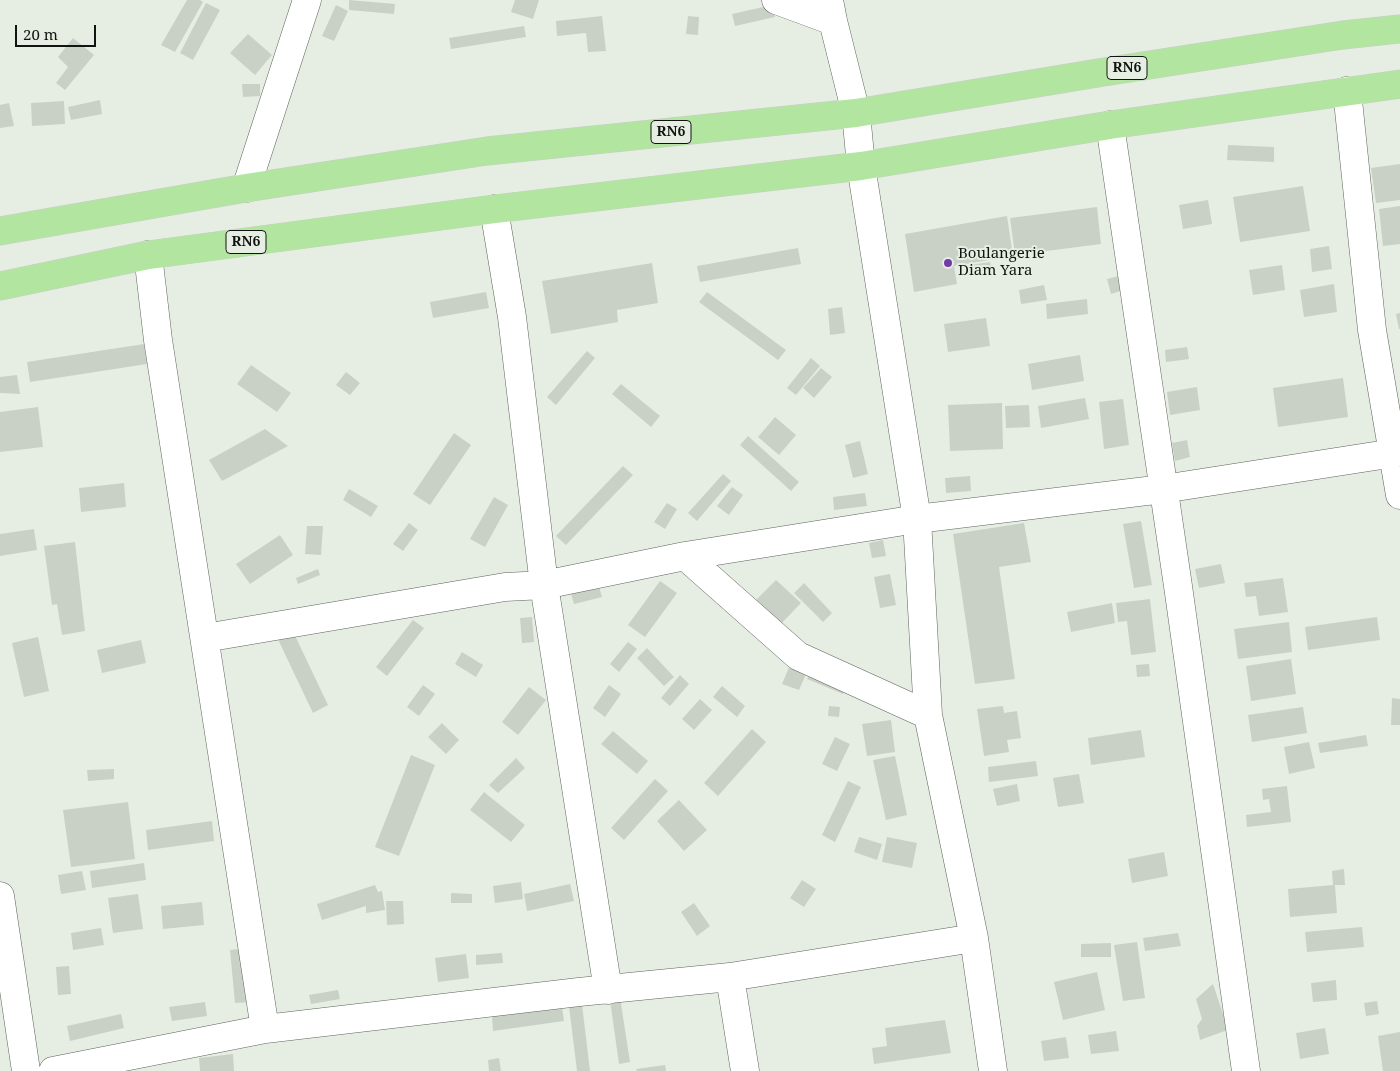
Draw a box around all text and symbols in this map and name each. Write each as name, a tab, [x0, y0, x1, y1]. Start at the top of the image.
scale bar	[18, 15, 99, 47]
text: 20 m	[23, 24, 58, 44]
road number: RN6	[1107, 56, 1147, 80]
road number: RN6	[651, 120, 691, 144]
road number: RN6	[226, 230, 266, 253]
place label: Boulangerie Diam Yara	[958, 245, 1045, 280]
marker: Boulangerie Diam Yara	[942, 257, 954, 269]

